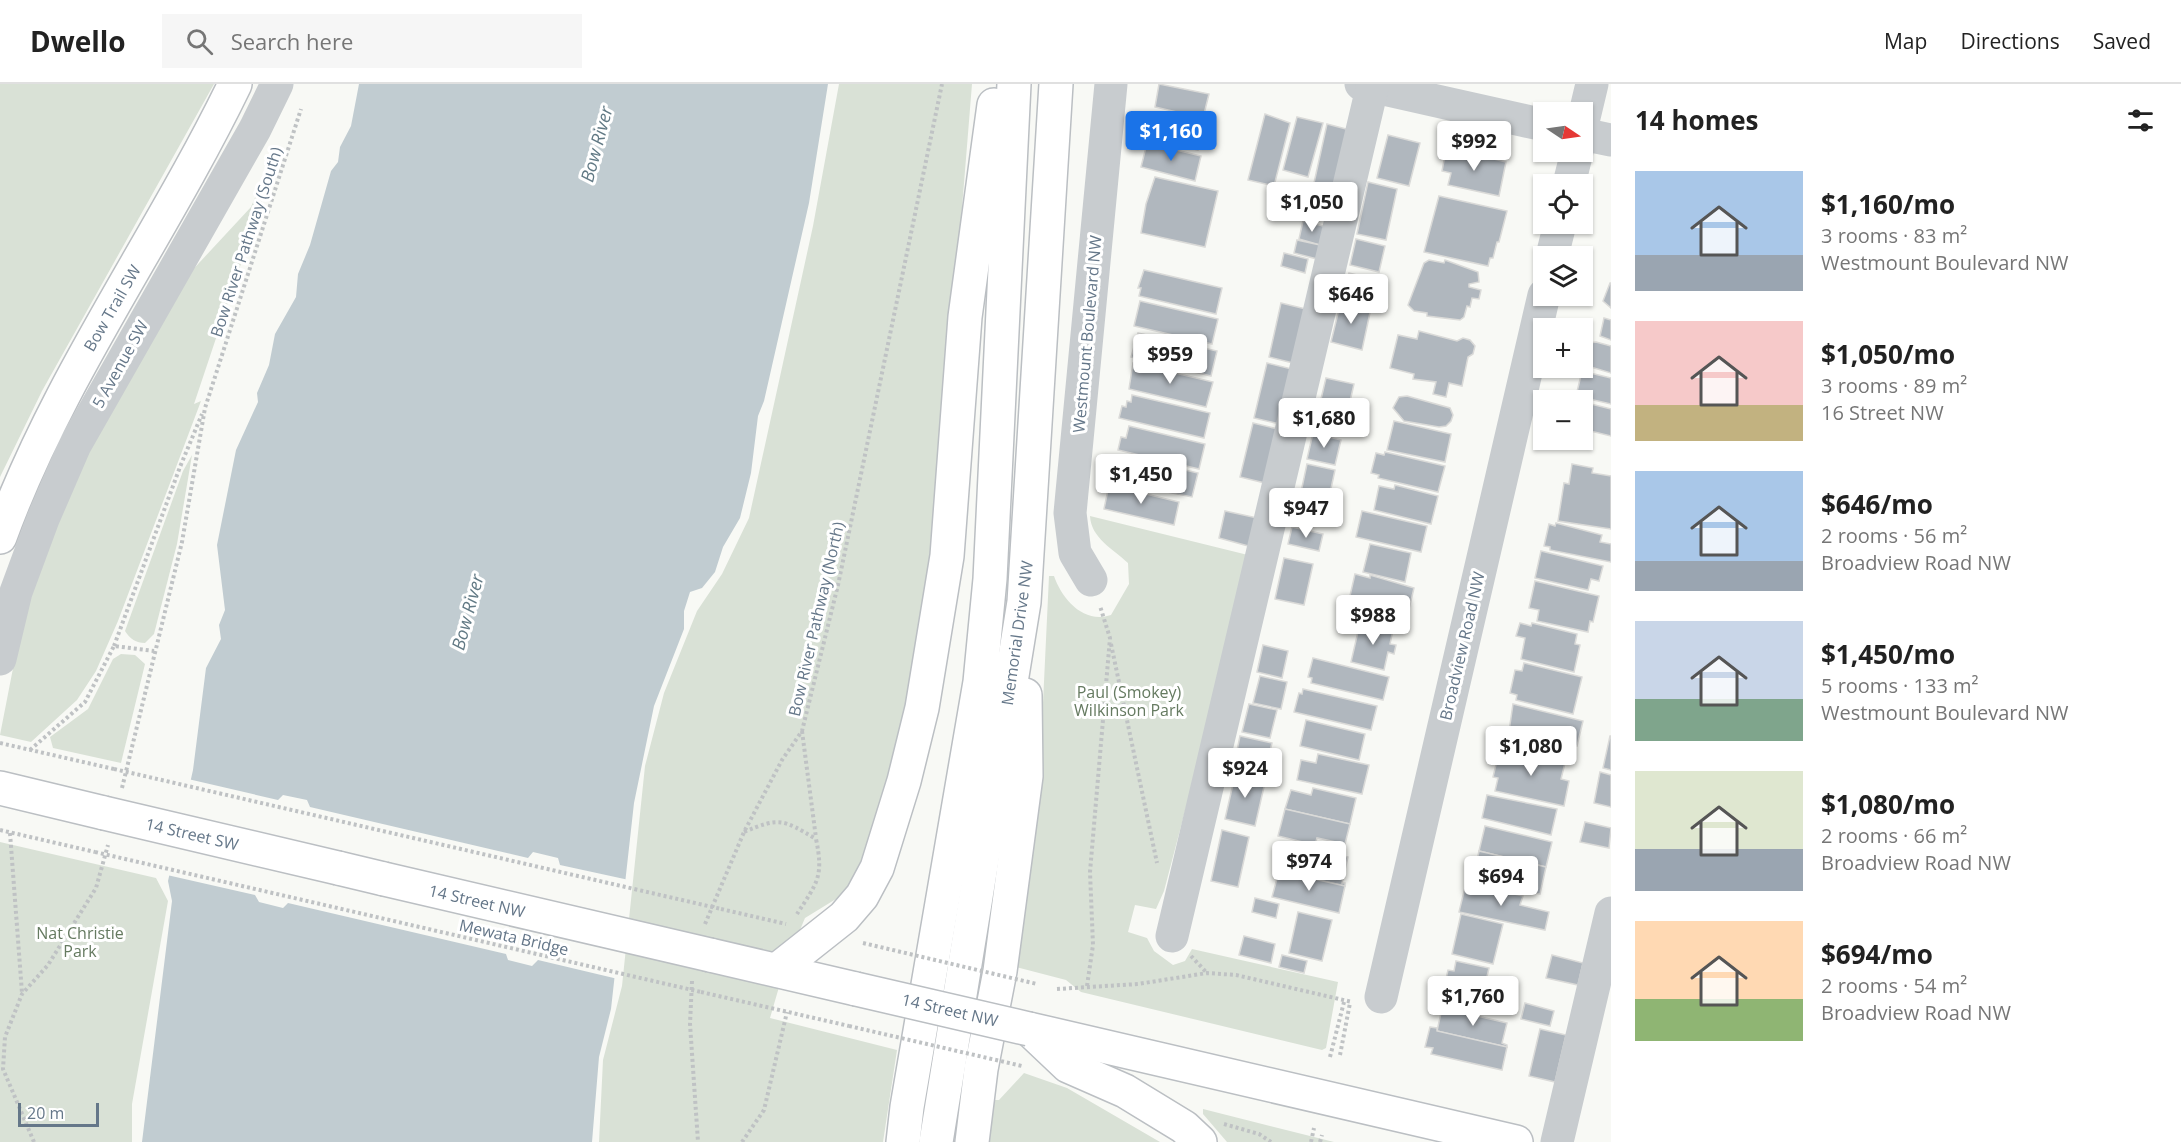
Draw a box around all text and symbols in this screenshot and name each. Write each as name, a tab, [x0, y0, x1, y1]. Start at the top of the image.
search box	[162, 14, 582, 68]
text: Dwello	[30, 22, 126, 60]
icon: search	[183, 25, 216, 58]
text: Search here	[231, 26, 353, 56]
text: Map	[1884, 27, 1927, 55]
text: Directions	[1960, 27, 2060, 55]
text: Saved	[2093, 27, 2151, 55]
north arrow	[1533, 102, 1593, 162]
map controls	[1533, 102, 1593, 450]
text: 14 homes	[1635, 102, 1759, 138]
water label: Bow River	[574, 103, 618, 185]
icon: filters	[2124, 104, 2157, 137]
pin: $1,160	[1122, 111, 1220, 162]
text: $1,160	[1140, 117, 1202, 144]
pin: $992	[1438, 121, 1510, 172]
text: $992	[1451, 127, 1497, 154]
street label: Bow River Pathway (South)	[205, 144, 287, 340]
button: locate	[1533, 174, 1593, 234]
pin: $1,050	[1263, 182, 1361, 233]
text: $1,160/mo	[1821, 186, 1955, 222]
text: $1,050	[1281, 188, 1343, 215]
icon: home	[1683, 195, 1755, 267]
text: 3 rooms · 83 m²	[1821, 222, 1967, 249]
street label: Westmount Boulevard NW	[1067, 234, 1107, 434]
button: layers	[1533, 246, 1593, 306]
text: Westmount Boulevard NW	[1821, 249, 2069, 276]
street label: Bow Trail SW	[78, 261, 146, 355]
pin: $646	[1315, 274, 1387, 325]
text: $646	[1328, 280, 1374, 307]
street label: 5 Avenue SW	[87, 316, 153, 412]
button: +	[1533, 318, 1593, 378]
pin: $959	[1134, 334, 1206, 385]
text: $1,050/mo	[1821, 336, 1955, 372]
text: $959	[1147, 340, 1193, 367]
icon: home	[1683, 345, 1755, 417]
text: 3 rooms · 89 m²	[1821, 372, 1967, 399]
button: −	[1533, 390, 1593, 450]
pin: $1,680	[1275, 398, 1373, 449]
text: 16 Street NW	[1821, 399, 1944, 426]
text: $1,680	[1293, 404, 1355, 431]
pin: $1,450	[1092, 454, 1190, 505]
text: $1,450	[1110, 460, 1172, 487]
text: $646/mo	[1821, 486, 1933, 522]
pin: $947	[1270, 488, 1342, 539]
text: $947	[1283, 494, 1329, 521]
icon: home	[1683, 495, 1755, 567]
street label: Bow River Pathway (North)	[783, 519, 849, 718]
text: 2 rooms · 56 m²	[1821, 522, 1967, 549]
text: Broadview Road NW	[1821, 549, 2011, 576]
street label: Memorial Drive NW	[996, 559, 1038, 707]
street label: Broadview Road NW	[1434, 569, 1490, 722]
water label: Bow River	[445, 571, 489, 653]
pin: $988	[1337, 595, 1409, 646]
text: $988	[1350, 601, 1396, 628]
text: $1,450/mo	[1821, 636, 1955, 672]
icon: home	[1683, 645, 1755, 717]
text: 5 rooms · 133 m²	[1821, 672, 1979, 699]
park label: Paul (Smokey) Wilkinson Park	[1074, 681, 1184, 721]
text: Westmount Boulevard NW	[1821, 699, 2069, 726]
pin: $1,080	[1482, 726, 1580, 777]
text: $1,080	[1500, 732, 1562, 759]
pin: $924	[1209, 748, 1281, 799]
text: $924	[1222, 754, 1268, 781]
text: $1,080/mo	[1821, 786, 1955, 822]
icon: home	[1683, 795, 1755, 867]
street label: 14 Street SW	[143, 813, 241, 855]
text: 2 rooms · 66 m²	[1821, 822, 1967, 849]
pin: $974	[1273, 841, 1345, 892]
text: $974	[1286, 847, 1332, 874]
text: Broadview Road NW	[1821, 849, 2011, 876]
pin: $694	[1465, 856, 1537, 907]
text: $694	[1478, 862, 1524, 889]
street label: 14 Street NW	[427, 879, 527, 923]
street label: Mewata Bridge	[457, 914, 571, 960]
park label: Nat Christie Park	[36, 922, 124, 962]
text: $694/mo	[1821, 936, 1933, 972]
icon: home	[1683, 945, 1755, 1017]
text: 2 rooms · 54 m²	[1821, 972, 1967, 999]
pin: $1,760	[1424, 976, 1522, 1027]
text: $1,760	[1442, 982, 1504, 1009]
street label: 14 Street NW	[900, 988, 1000, 1032]
text: Broadview Road NW	[1821, 999, 2011, 1026]
scale bar	[18, 1100, 99, 1128]
text: 20 m	[27, 1102, 64, 1124]

